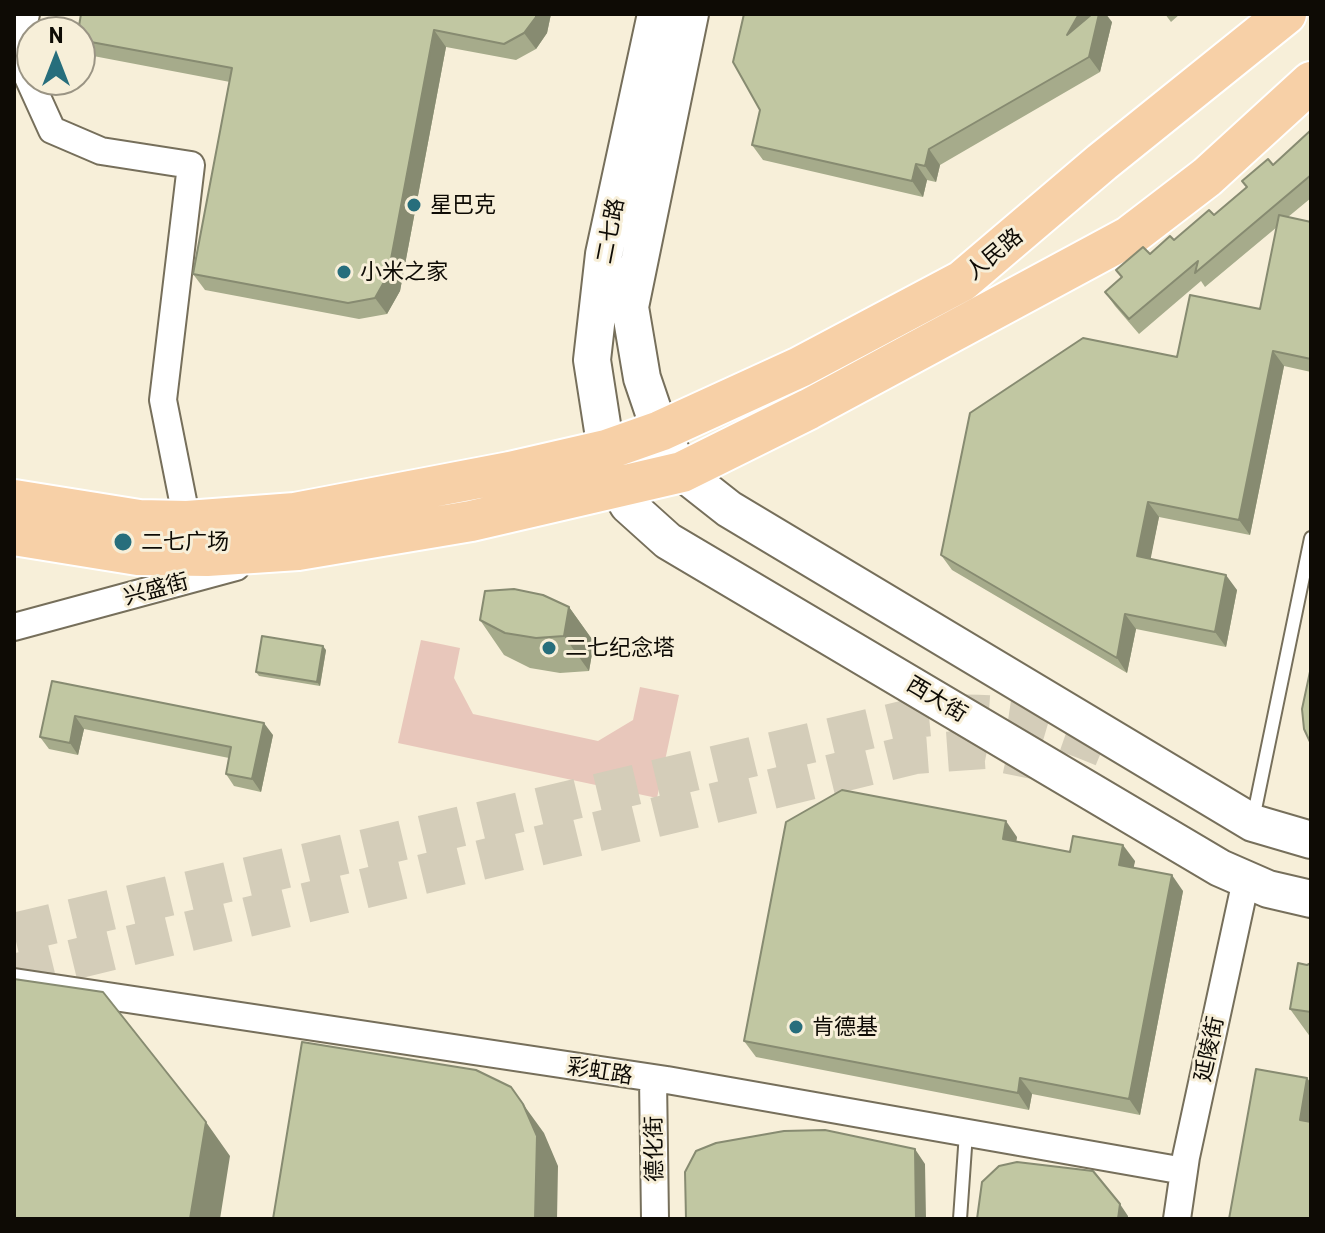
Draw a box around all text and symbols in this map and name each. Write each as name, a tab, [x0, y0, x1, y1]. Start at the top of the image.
north arrow	[16, 16, 96, 96]
text: N	[49, 21, 63, 47]
place label: 星巴克	[430, 192, 496, 218]
marker: 星巴克	[405, 196, 423, 214]
street label: 二七路	[591, 196, 629, 266]
street label: 人民路	[960, 223, 1028, 285]
place label: 小米之家	[360, 259, 448, 285]
marker: 小米之家	[335, 263, 353, 281]
place label: 二七广场	[141, 529, 229, 555]
marker: 二七广场	[112, 531, 134, 553]
street label: 兴盛街	[121, 568, 191, 610]
place label: 二七纪念塔	[565, 635, 675, 661]
marker: 二七纪念塔	[540, 639, 558, 657]
street label: 西大街	[902, 671, 972, 727]
place label: 肯德基	[812, 1014, 878, 1040]
street label: 延陵街	[1189, 1014, 1229, 1084]
marker: 肯德基	[787, 1018, 805, 1036]
street label: 彩虹路	[565, 1053, 635, 1089]
street label: 德化街	[640, 1116, 668, 1182]

